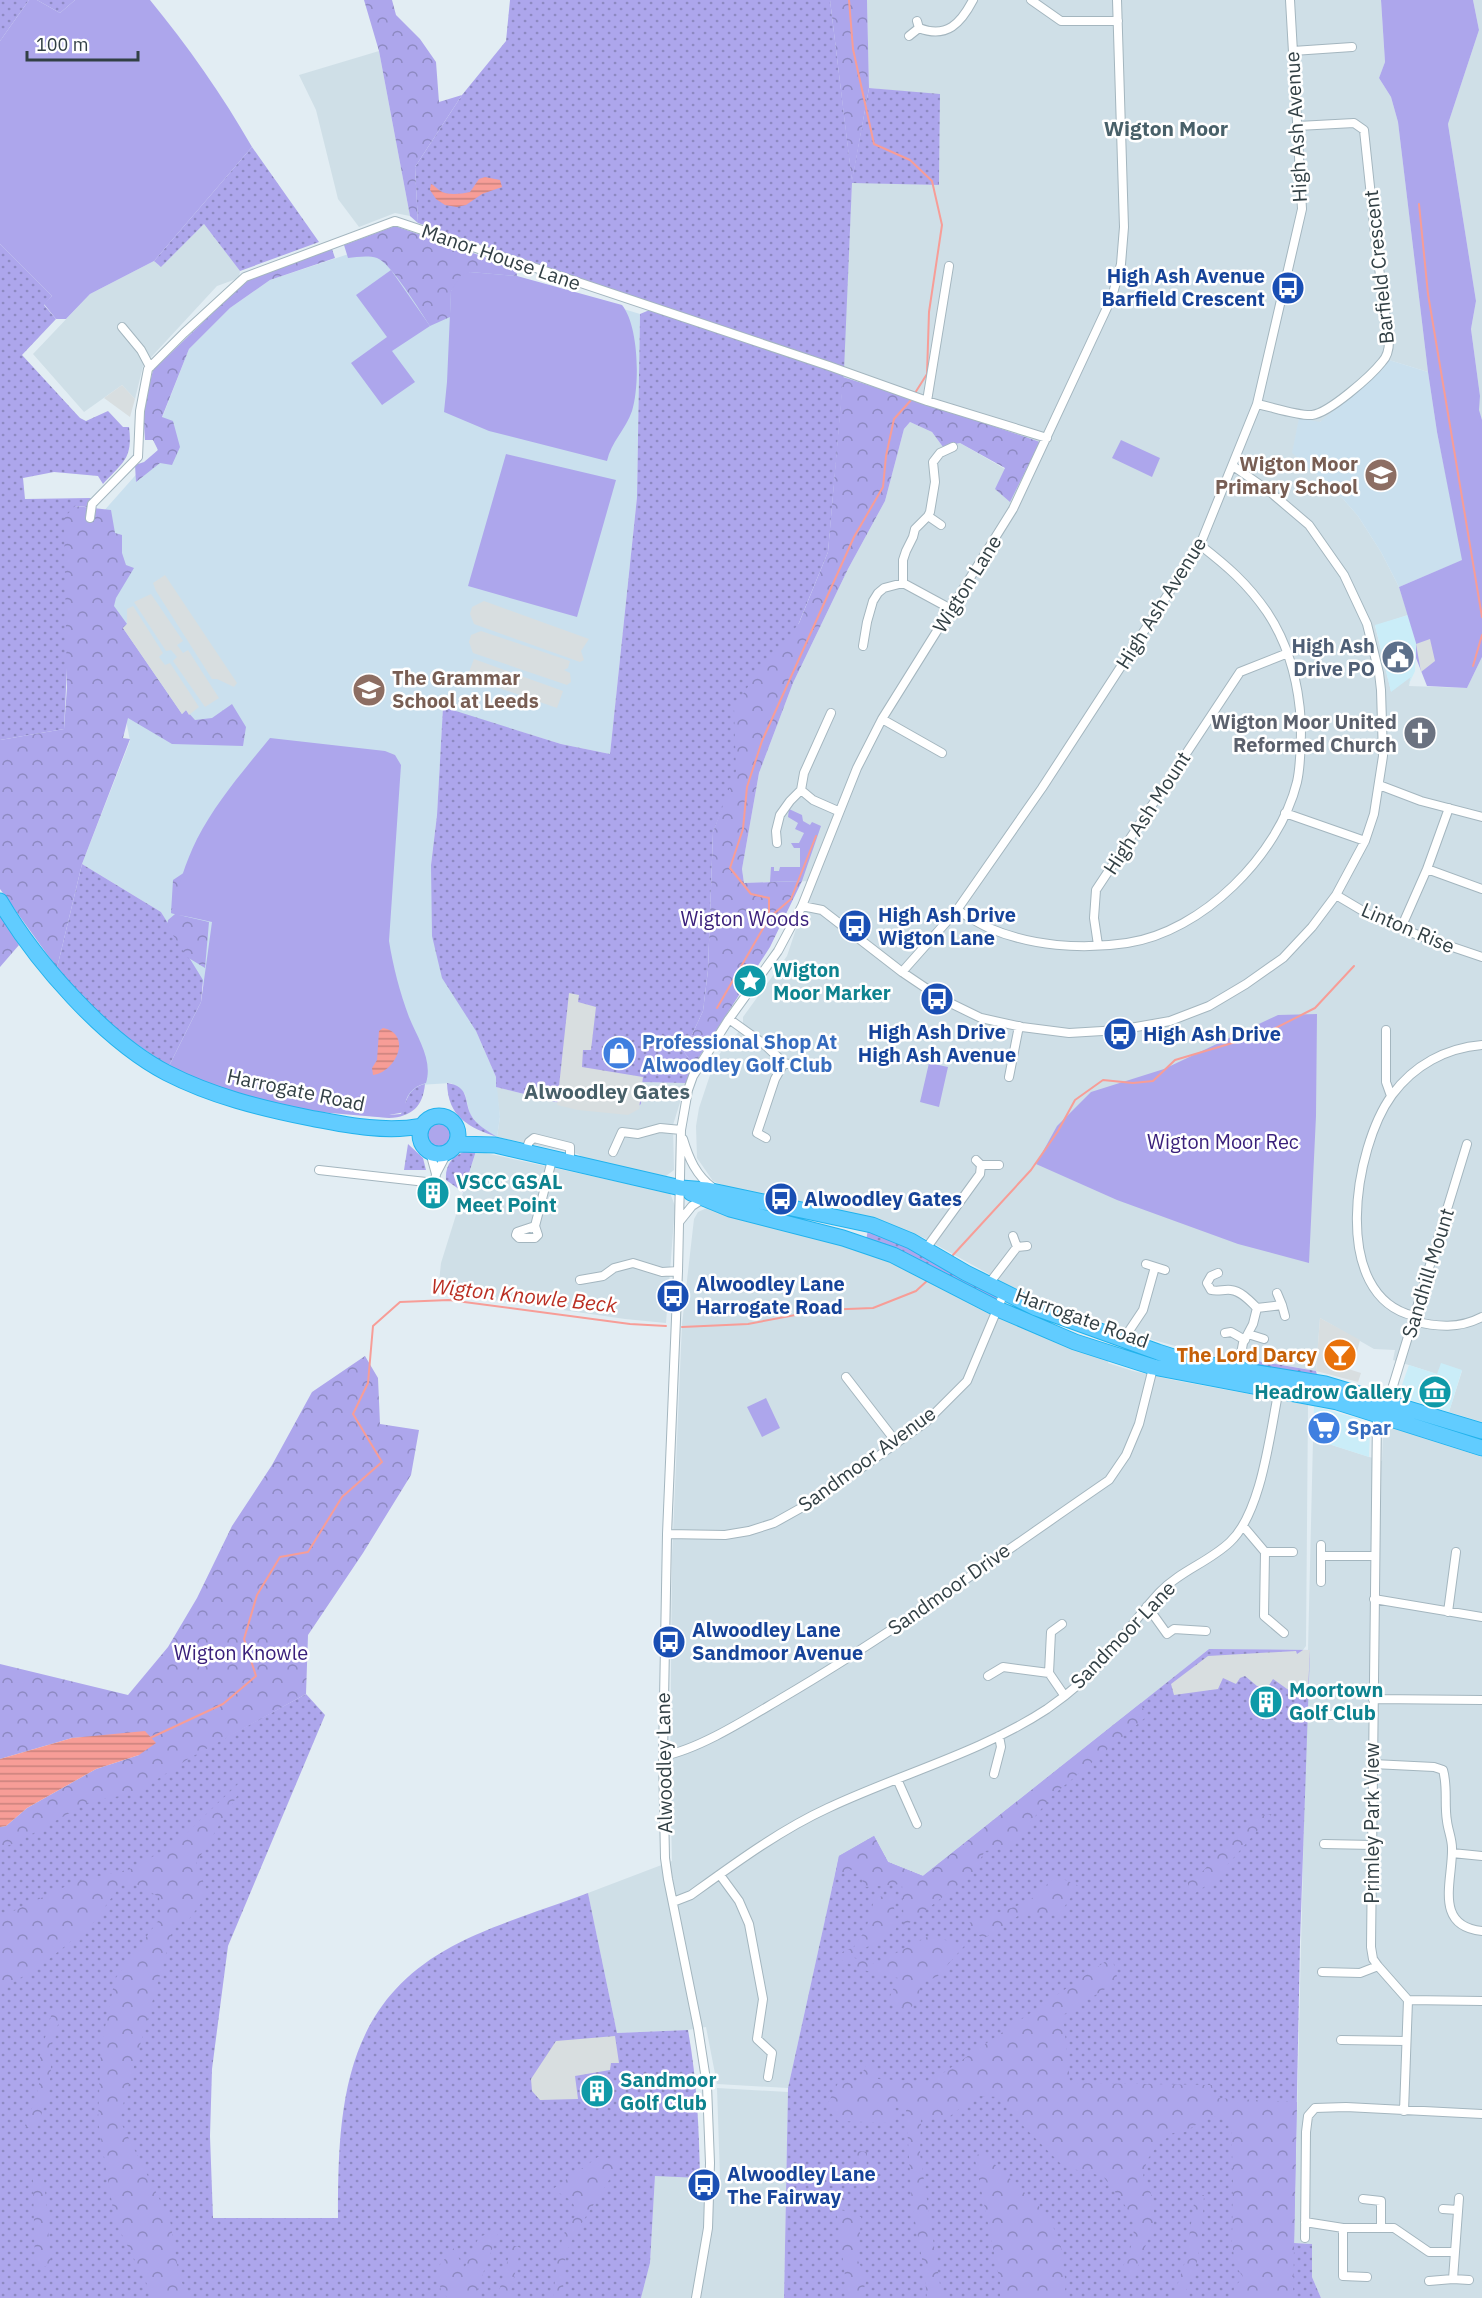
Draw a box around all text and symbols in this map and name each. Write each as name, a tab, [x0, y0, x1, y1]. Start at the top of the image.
scale bar	[27, 24, 138, 62]
text: 100 m	[36, 33, 88, 56]
street label: High Ash Avenue	[1278, 51, 1313, 203]
district label: Wigton Moor	[1104, 114, 1229, 142]
street label: Barfield Crescent	[1357, 189, 1400, 345]
street label: Manor House Lane	[418, 217, 584, 296]
place label: High Ash Avenue Barfield Crescent	[1102, 262, 1265, 312]
bus stop icon: High Ash Avenue Barfield Crescent	[1270, 270, 1306, 306]
place label: Wigton Moor Primary School	[1215, 450, 1358, 500]
school or university icon: Wigton Moor Primary School	[1363, 457, 1399, 493]
street label: Wigton Lane	[926, 530, 1007, 638]
street label: High Ash Avenue	[1109, 531, 1212, 674]
place label: High Ash Drive PO	[1291, 632, 1375, 682]
public building icon: High Ash Drive PO	[1380, 639, 1416, 675]
place label: The Grammar School at Leeds	[392, 664, 539, 714]
school or university icon: The Grammar School at Leeds	[351, 672, 387, 708]
place label: Wigton Moor United Reformed Church	[1211, 708, 1397, 758]
church icon: Wigton Moor United Reformed Church	[1402, 715, 1438, 751]
street label: High Ash Mount	[1097, 746, 1196, 879]
street label: Linton Rise	[1357, 896, 1459, 959]
place label: High Ash Drive Wigton Lane	[878, 901, 1016, 951]
park label: Wigton Woods	[681, 905, 809, 932]
bus stop icon: High Ash Drive Wigton Lane	[837, 908, 873, 944]
place label: Wigton Moor Marker	[773, 956, 891, 1006]
place icon: Wigton Moor Marker	[732, 963, 768, 999]
bus stop icon: High Ash Drive High Ash Avenue	[919, 981, 955, 1017]
bus stop icon: High Ash Drive	[1102, 1016, 1138, 1052]
place label: High Ash Drive High Ash Avenue	[858, 1018, 1016, 1068]
place label: High Ash Drive	[1143, 1020, 1281, 1047]
place label: Professional Shop At Alwoodley Golf Club	[642, 1028, 837, 1078]
shop icon: Professional Shop At Alwoodley Golf Club	[601, 1035, 637, 1071]
street label: Harrogate Road	[225, 1062, 368, 1117]
district label: Alwoodley Gates	[524, 1077, 690, 1105]
park label: Wigton Moor Rec	[1147, 1128, 1299, 1155]
place label: VSCC GSAL Meet Point	[456, 1168, 563, 1218]
building icon: VSCC GSAL Meet Point	[415, 1175, 451, 1211]
bus stop icon: Alwoodley Gates	[763, 1181, 799, 1217]
place label: Alwoodley Gates	[804, 1185, 962, 1212]
street label: Sandhill Mount	[1395, 1205, 1460, 1341]
place label: Alwoodley Lane Harrogate Road	[696, 1270, 845, 1320]
water label: Wigton Knowle Beck	[430, 1271, 619, 1319]
bus stop icon: Alwoodley Lane Harrogate Road	[655, 1278, 691, 1314]
street label: Harrogate Road	[1012, 1281, 1153, 1354]
bar icon: The Lord Darcy	[1322, 1337, 1358, 1373]
place label: The Lord Darcy	[1177, 1341, 1317, 1368]
museum icon: Headrow Gallery	[1417, 1374, 1453, 1410]
place label: Headrow Gallery	[1254, 1378, 1412, 1405]
street label: Sandmoor Avenue	[792, 1399, 941, 1518]
supermarket icon: Spar	[1306, 1410, 1342, 1446]
place label: Spar	[1347, 1414, 1391, 1441]
street label: Sandmoor Drive	[882, 1536, 1015, 1641]
street label: Sandmoor Lane	[1064, 1575, 1181, 1694]
place label: Alwoodley Lane Sandmoor Avenue	[692, 1616, 863, 1666]
bus stop icon: Alwoodley Lane Sandmoor Avenue	[651, 1624, 687, 1660]
park label: Wigton Knowle	[174, 1639, 308, 1666]
place label: Moortown Golf Club	[1289, 1676, 1384, 1726]
building icon: Moortown Golf Club	[1248, 1684, 1284, 1720]
street label: Alwoodley Lane	[649, 1692, 678, 1834]
street label: Primley Park View	[1358, 1742, 1385, 1904]
place label: Sandmoor Golf Club	[620, 2066, 716, 2116]
building icon: Sandmoor Golf Club	[579, 2073, 615, 2109]
place label: Alwoodley Lane The Fairway	[727, 2160, 876, 2210]
bus stop icon: Alwoodley Lane The Fairway	[686, 2167, 722, 2203]

